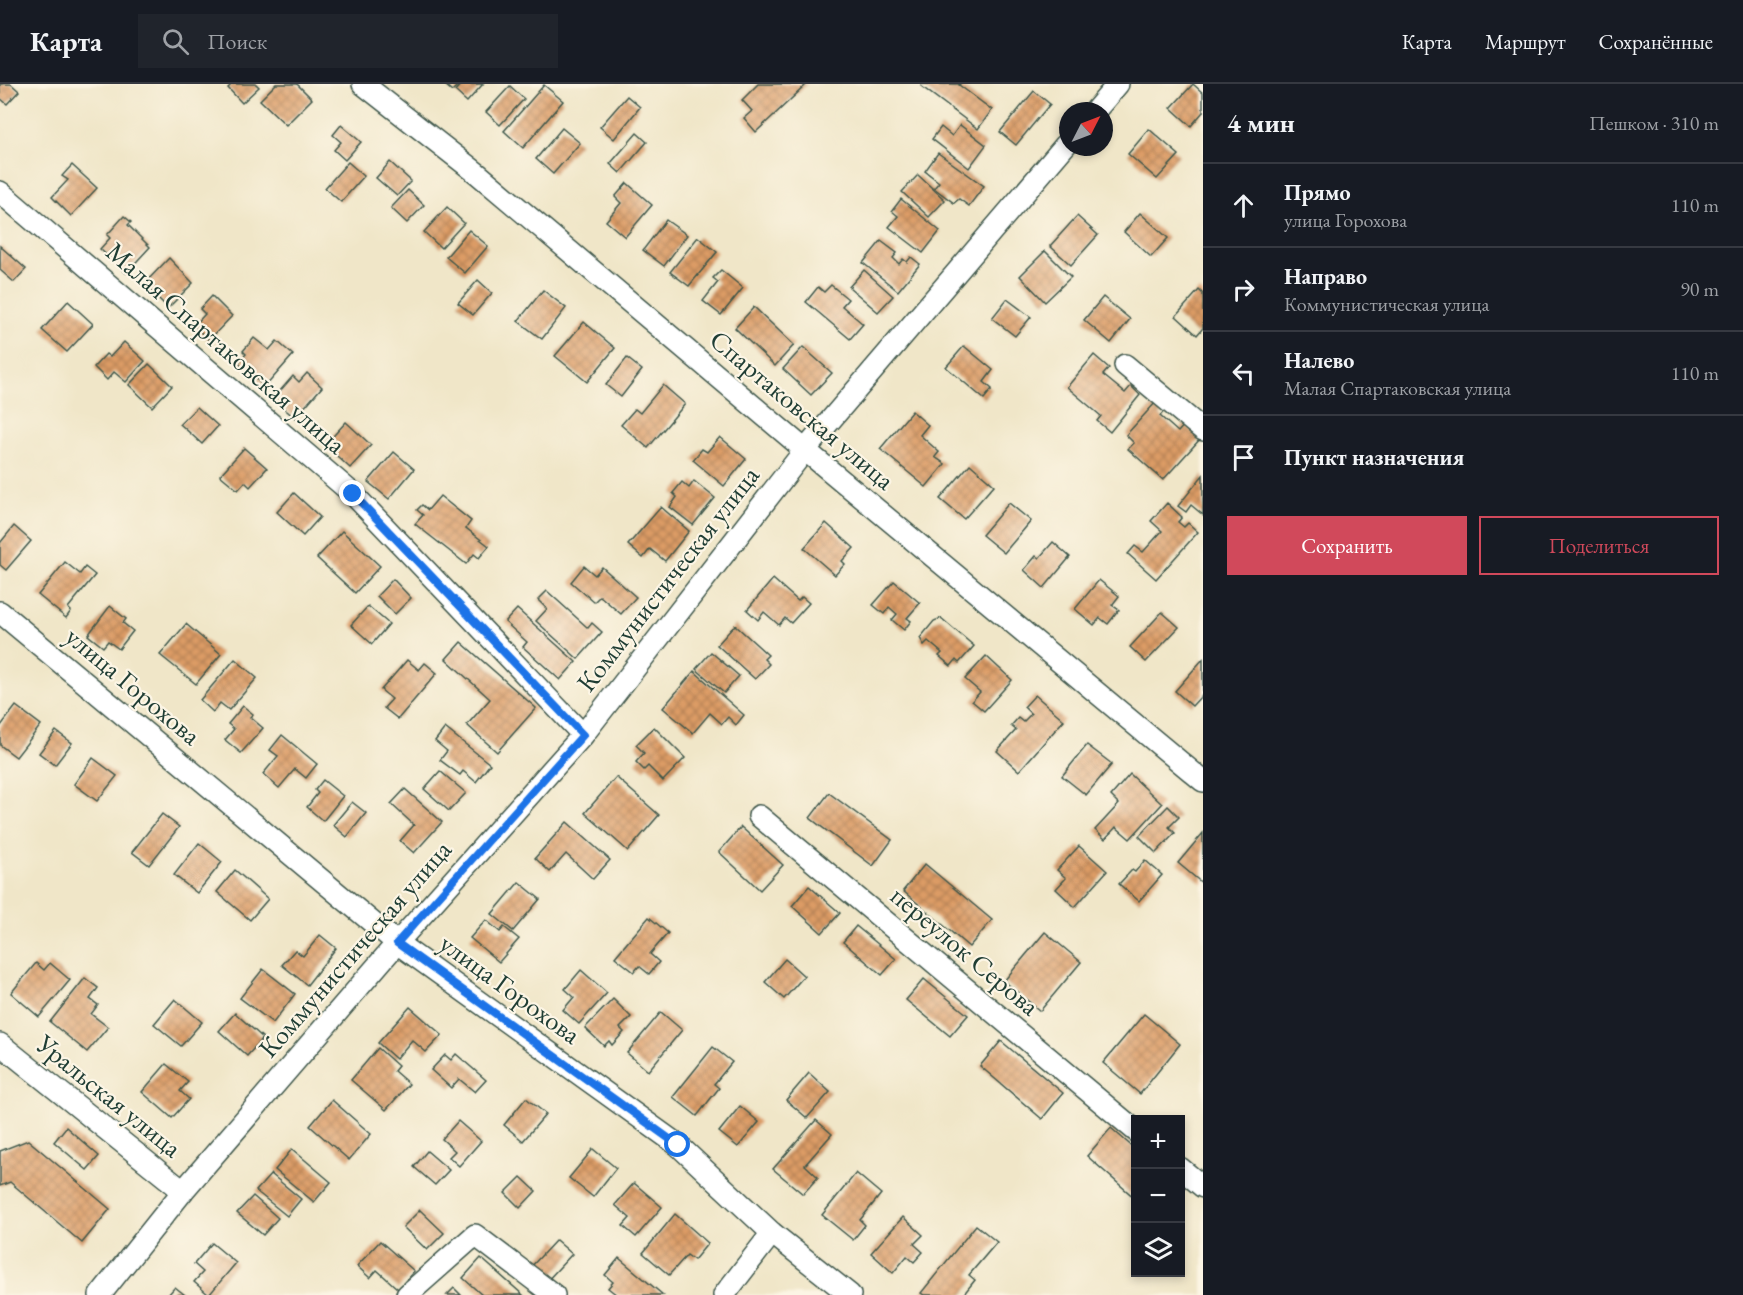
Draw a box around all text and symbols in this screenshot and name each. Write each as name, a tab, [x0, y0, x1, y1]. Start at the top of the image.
search box	[138, 14, 558, 68]
text: Карта	[30, 23, 102, 59]
icon: search	[159, 25, 192, 58]
text: Поиск	[207, 27, 267, 56]
text: Карта	[1402, 28, 1452, 55]
text: Маршрут	[1485, 28, 1566, 55]
text: Сохранённые	[1599, 28, 1713, 55]
north arrow	[1059, 102, 1113, 156]
text: 4 мин	[1227, 106, 1295, 140]
text: Пешком · 310 m	[1589, 110, 1719, 136]
text: Прямо	[1284, 178, 1351, 207]
icon: ahead	[1227, 189, 1260, 222]
text: 110 m	[1671, 192, 1719, 218]
text: улица Горохова	[1284, 207, 1407, 233]
street label: Малая Спартаковская улица	[99, 234, 354, 462]
text: Направо	[1284, 262, 1367, 291]
icon: right	[1227, 273, 1260, 306]
text: 90 m	[1680, 276, 1719, 302]
text: Коммунистическая улица	[1284, 291, 1489, 317]
street label: Спартаковская улица	[703, 322, 902, 497]
text: Налево	[1284, 346, 1354, 375]
icon: left	[1227, 357, 1260, 390]
text: 110 m	[1671, 360, 1719, 386]
text: Малая Спартаковская улица	[1284, 375, 1511, 401]
icon: arrive	[1227, 441, 1260, 474]
text: Пункт назначения	[1284, 443, 1464, 472]
street label: Коммунистическая улица	[568, 458, 767, 699]
route end	[339, 480, 365, 506]
button: Сохранить	[1227, 516, 1467, 575]
button: Поделиться	[1479, 516, 1719, 575]
street label: улица Горохова	[58, 619, 208, 753]
street label: Коммунистическая улица	[250, 832, 459, 1065]
street label: переулок Серова	[884, 878, 1047, 1023]
street label: улица Горохова	[433, 926, 588, 1052]
street label: Уральская улица	[29, 1026, 189, 1165]
map controls	[1131, 1115, 1185, 1277]
button: +	[1131, 1115, 1185, 1169]
route start	[664, 1131, 690, 1157]
button: −	[1131, 1169, 1185, 1223]
button: layers	[1131, 1223, 1185, 1277]

